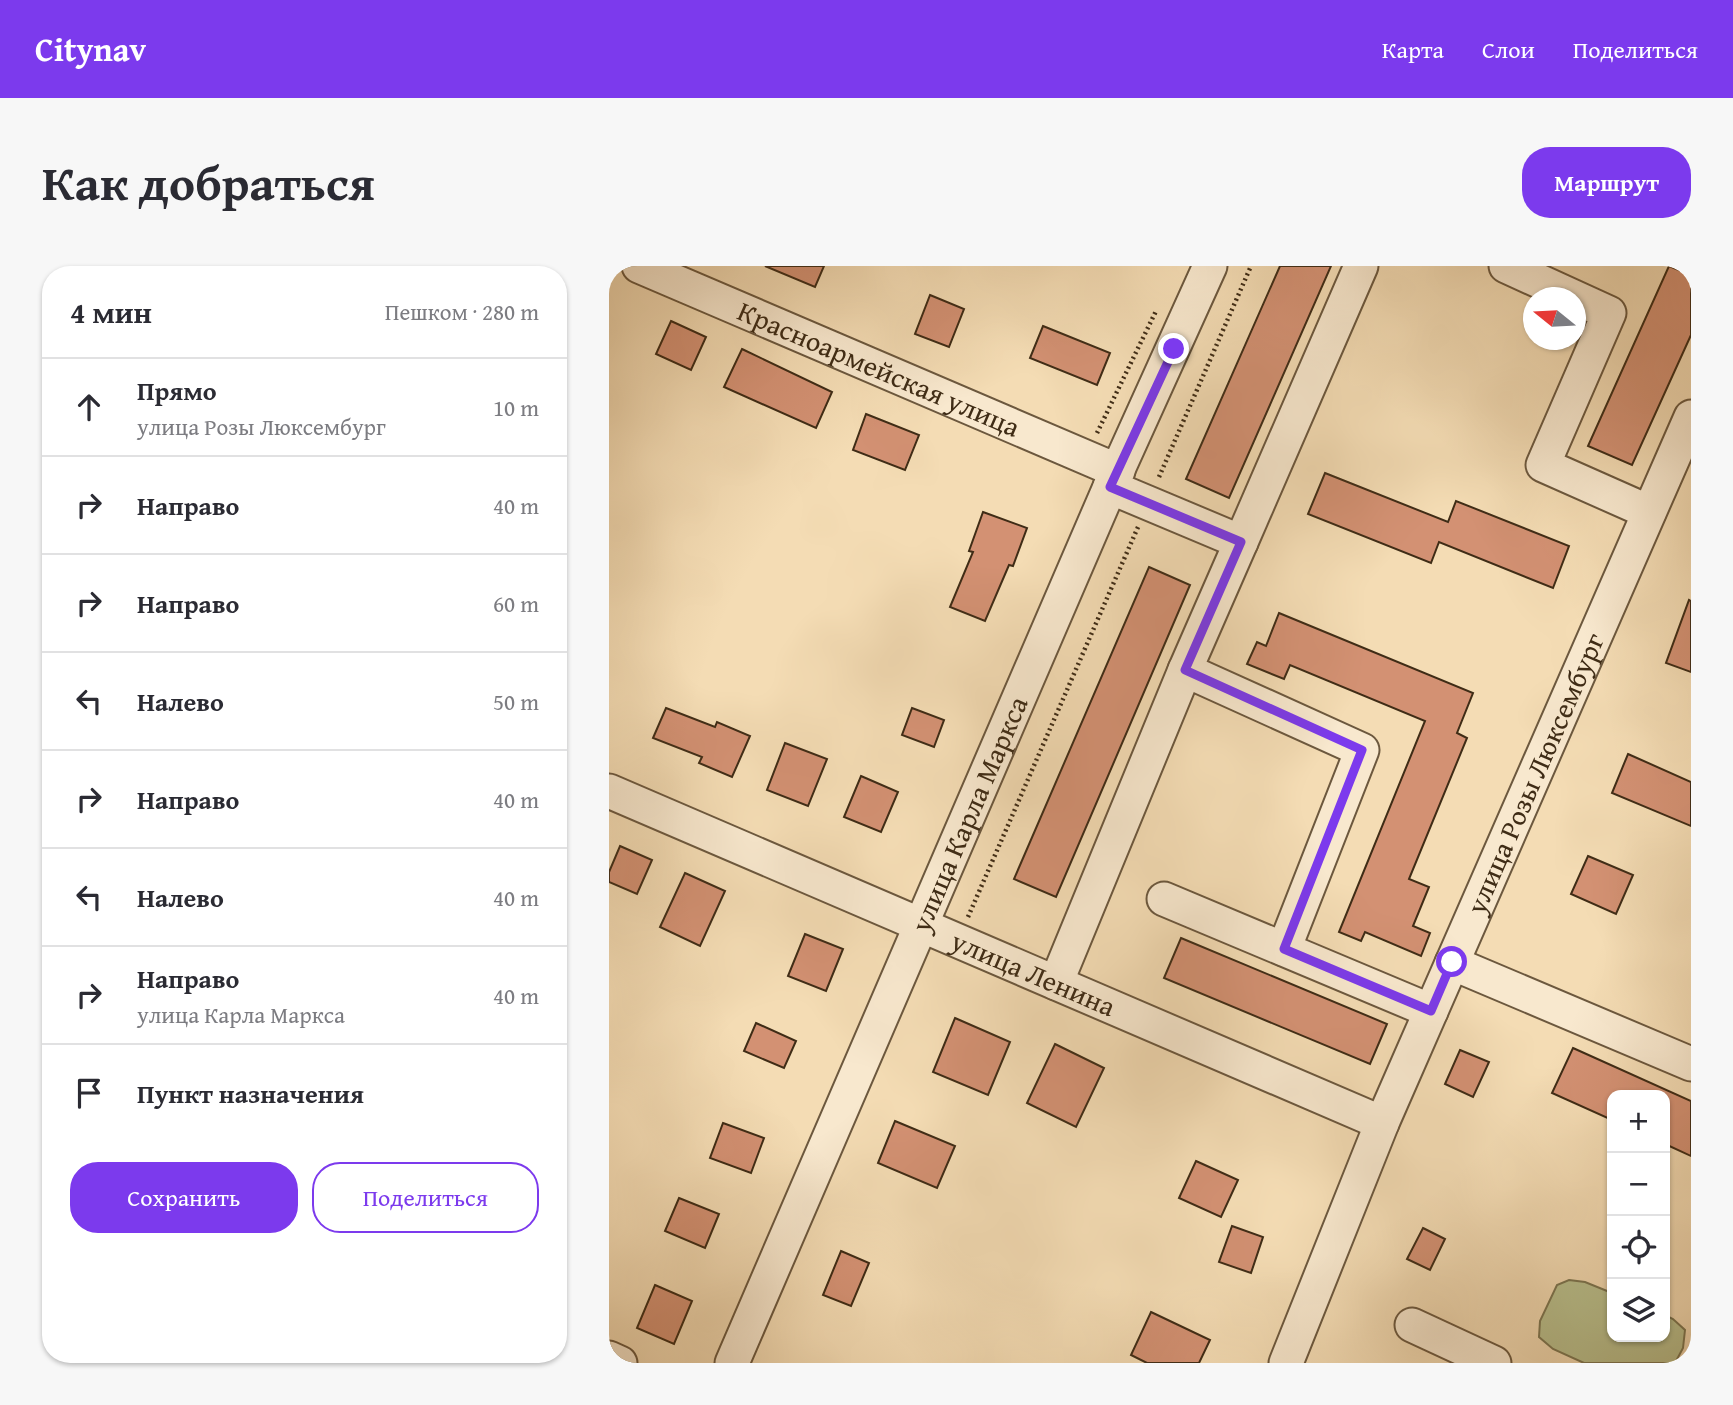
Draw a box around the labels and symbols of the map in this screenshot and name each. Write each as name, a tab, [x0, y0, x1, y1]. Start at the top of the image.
north arrow	[1523, 287, 1586, 350]
street label: Красноармейская улица	[732, 290, 1027, 447]
route end	[1158, 333, 1189, 364]
street label: улица Розы Люксембург	[1455, 626, 1614, 921]
street label: улица Карла Маркса	[899, 689, 1038, 939]
street label: улица Ленина	[944, 919, 1123, 1027]
route start	[1436, 946, 1467, 977]

